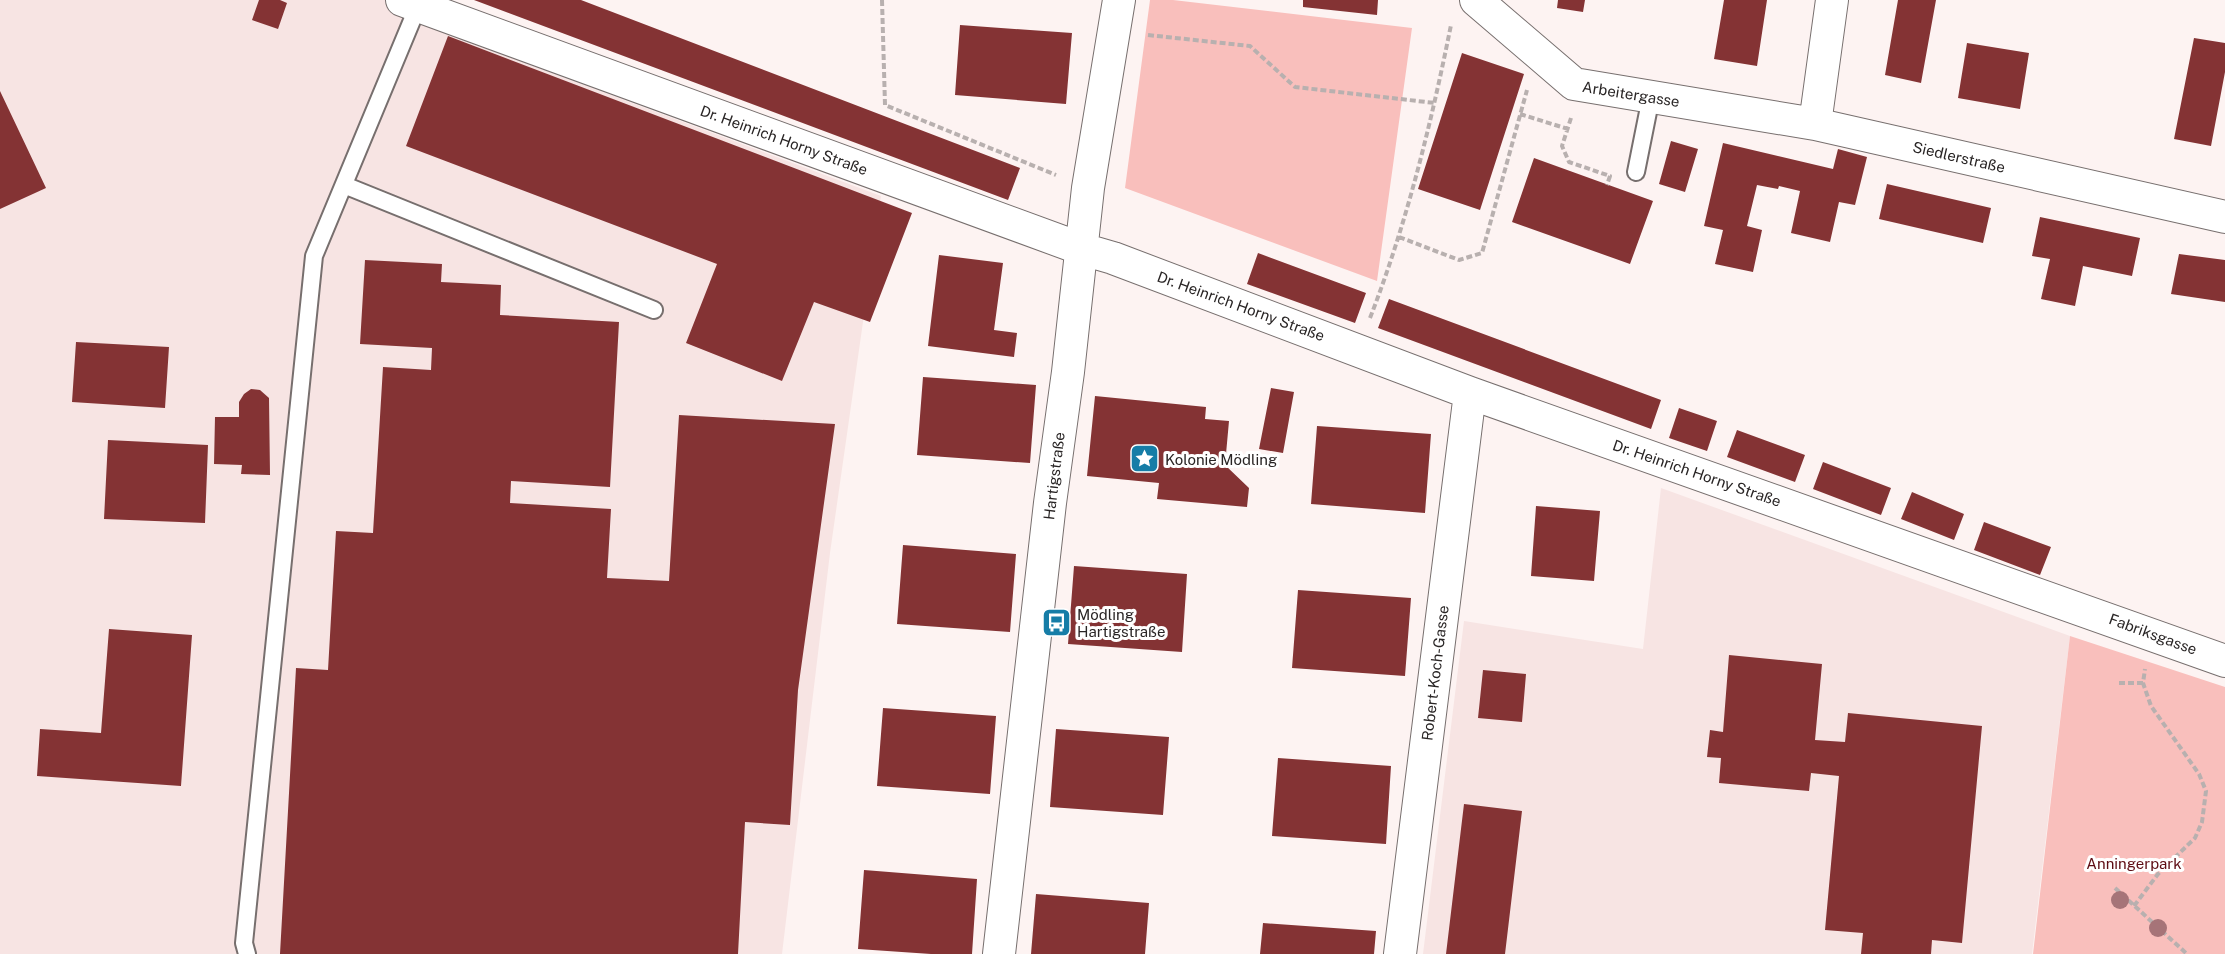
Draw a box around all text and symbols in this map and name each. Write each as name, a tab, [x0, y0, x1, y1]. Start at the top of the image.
street label: Arbeitergasse	[1581, 78, 1681, 110]
street label: Dr. Heinrich Horny Straße	[698, 102, 870, 178]
street label: Siedlerstraße	[1911, 138, 2007, 176]
street label: Dr. Heinrich Horny Straße	[1155, 268, 1327, 344]
street label: Hartigstraße	[1040, 431, 1068, 521]
street label: Dr. Heinrich Horny Straße	[1611, 436, 1783, 510]
place icon: Kolonie Mödling	[1128, 443, 1160, 475]
place label: Kolonie Mödling	[1165, 451, 1277, 468]
street label: Robert-Koch-Gasse	[1418, 604, 1452, 742]
place label: Mödling Hartigstraße	[1077, 606, 1165, 640]
bus stop icon: Mödling Hartigstraße	[1040, 607, 1072, 639]
street label: Fabriksgasse	[2107, 610, 2199, 658]
park label: Anningerpark	[2086, 855, 2182, 872]

